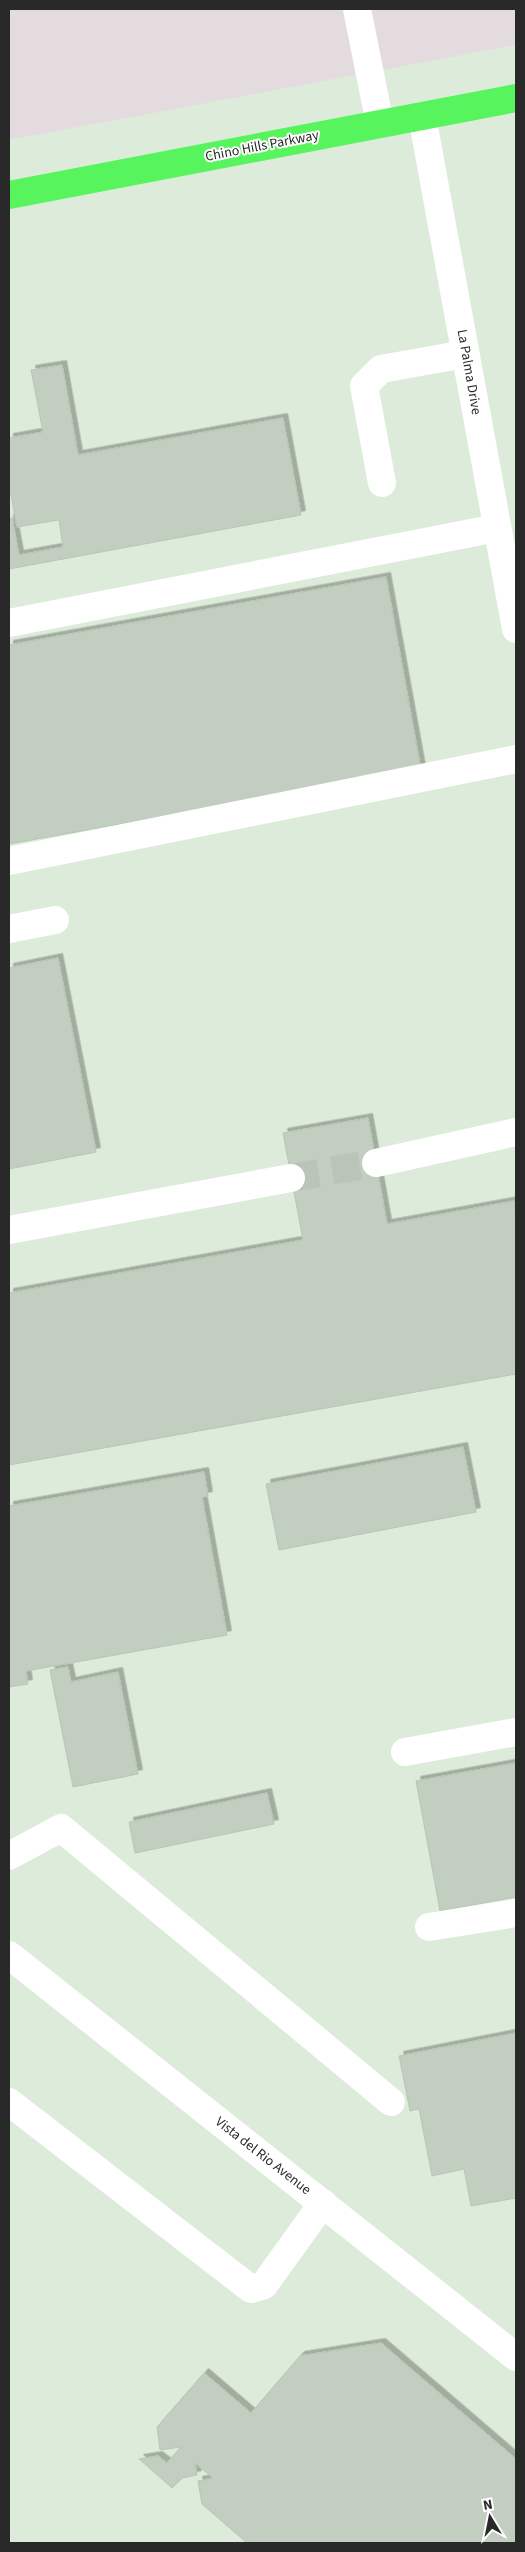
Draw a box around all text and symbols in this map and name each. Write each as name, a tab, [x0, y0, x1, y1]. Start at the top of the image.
street label: Chino Hills Parkway	[204, 125, 321, 167]
street label: La Palma Drive	[452, 328, 486, 416]
street label: Vista del Rio Avenue	[211, 2112, 315, 2200]
north arrow	[465, 2492, 515, 2542]
text: N	[482, 2495, 494, 2516]

